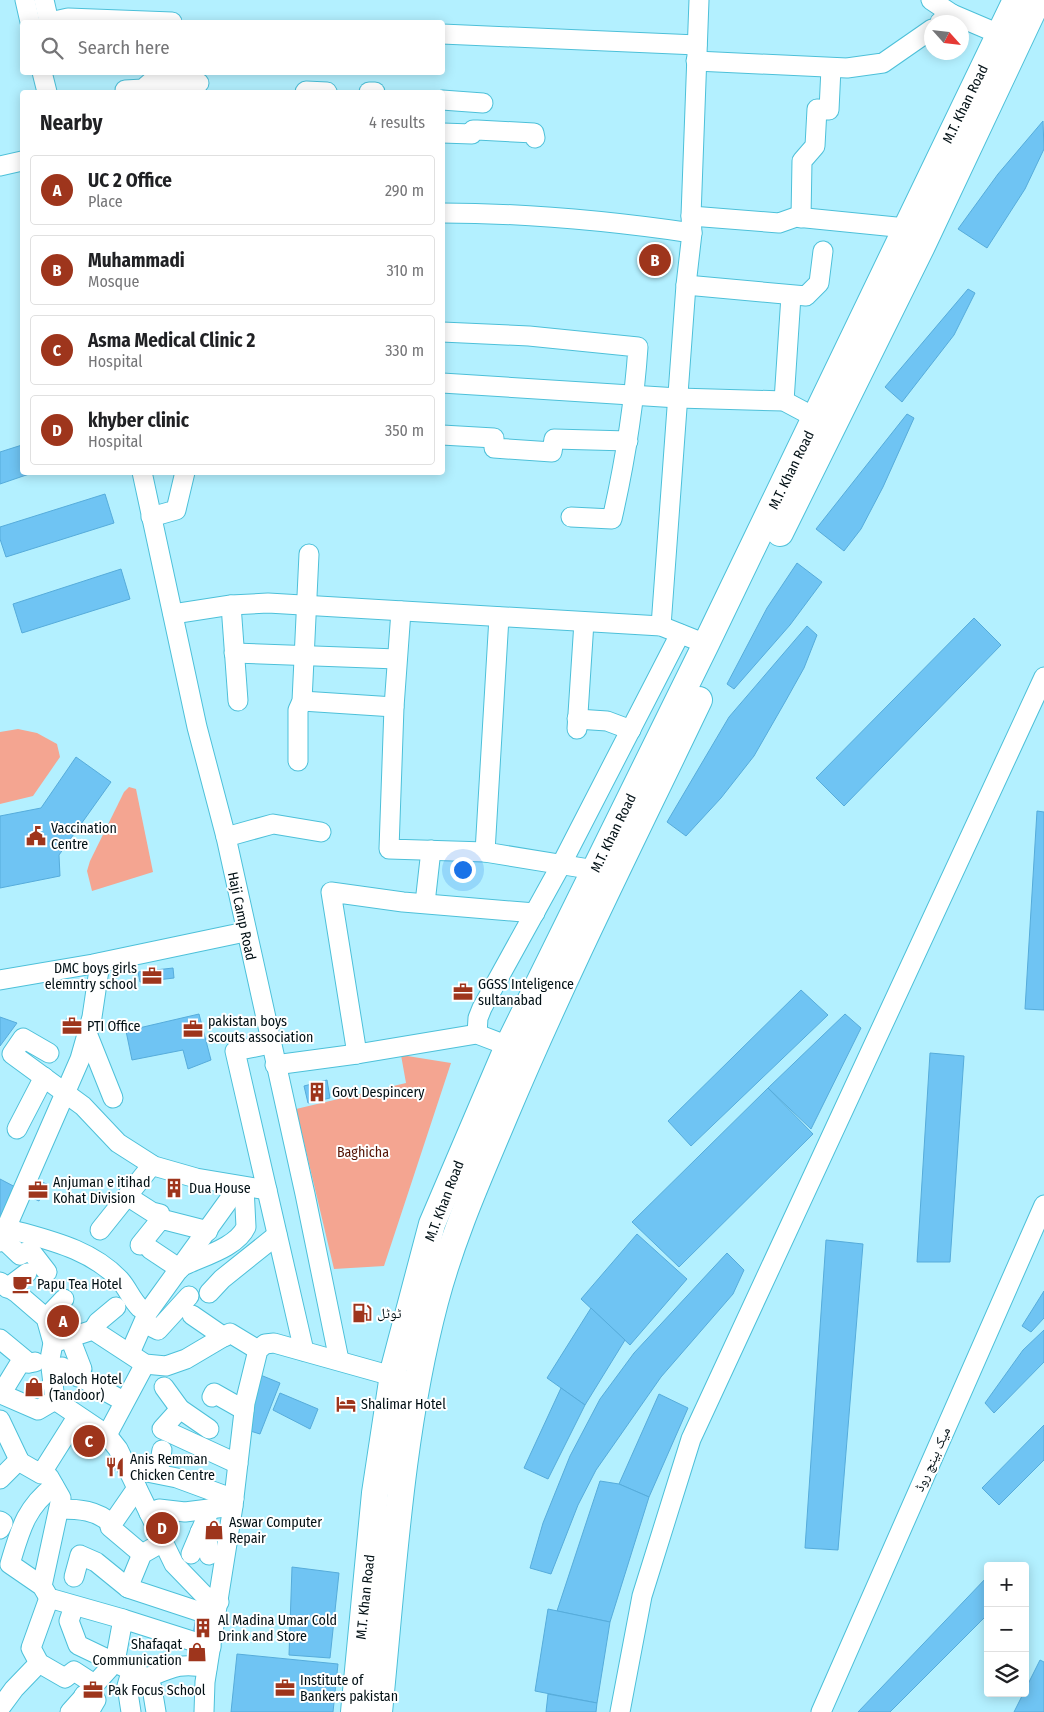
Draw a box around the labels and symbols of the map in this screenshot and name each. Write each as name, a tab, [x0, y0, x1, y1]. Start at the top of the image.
north arrow	[924, 15, 969, 60]
street label: M.T. Khan Road	[939, 62, 992, 146]
pin: B	[639, 241, 671, 279]
street label: M.T. Khan Road	[765, 428, 818, 512]
street label: M.T. Khan Road	[587, 791, 640, 875]
place label: Vaccination Centre	[51, 820, 117, 853]
public building icon: Vaccination Centre	[25, 825, 47, 847]
your location	[450, 857, 476, 883]
street label: Haji Camp Road	[224, 870, 259, 962]
place label: DMC boys girls elemntry school	[45, 960, 137, 993]
office icon: DMC boys girls elemntry school	[141, 965, 163, 987]
place label: GGSS Inteligence sultanabad	[478, 976, 574, 1009]
office icon: GGSS Inteligence sultanabad	[452, 981, 474, 1003]
place label: pakistan boys scouts association	[208, 1013, 313, 1046]
office icon: PTI Office	[61, 1015, 83, 1037]
place label: PTI Office	[87, 1018, 141, 1035]
office icon: pakistan boys scouts association	[182, 1018, 204, 1040]
building icon: Govt Despincery	[306, 1081, 328, 1103]
place label: Govt Despincery	[332, 1084, 425, 1101]
park label: Baghicha	[337, 1144, 389, 1161]
street label: M.T. Khan Road	[421, 1158, 468, 1244]
place label: Anjuman e itihad Kohat Division	[53, 1174, 150, 1207]
building icon: Dua House	[163, 1177, 185, 1199]
office icon: Anjuman e itihad Kohat Division	[27, 1179, 49, 1201]
place label: Dua House	[189, 1180, 251, 1197]
cafe icon: Papu Tea Hotel	[11, 1273, 33, 1295]
place label: Papu Tea Hotel	[37, 1276, 122, 1293]
pin: A	[47, 1302, 79, 1340]
fuel station icon: ٹوٹل	[351, 1302, 373, 1324]
place label: ٹوٹل	[377, 1305, 402, 1322]
place label: Baloch Hotel (Tandoor)	[49, 1371, 122, 1404]
shop icon: Baloch Hotel (Tandoor)	[23, 1376, 45, 1398]
hotel icon: Shalimar Hotel	[335, 1393, 357, 1415]
place label: Shalimar Hotel	[361, 1396, 446, 1413]
pin: C	[73, 1422, 105, 1460]
street label: میک ہینچ روڈ	[911, 1424, 955, 1495]
place label: Anis Remman Chicken Centre	[130, 1451, 215, 1484]
restaurant icon: Anis Remman Chicken Centre	[104, 1456, 126, 1478]
pin: D	[146, 1509, 178, 1547]
place label: Aswar Computer Repair	[229, 1514, 322, 1547]
shop icon: Aswar Computer Repair	[203, 1519, 225, 1541]
street label: M.T. Khan Road	[353, 1554, 378, 1640]
place label: Al Madina Umar Cold Drink and Store	[218, 1612, 337, 1645]
building icon: Al Madina Umar Cold Drink and Store	[192, 1617, 214, 1639]
place label: Shafaqat Communication	[92, 1636, 182, 1669]
shop icon: Shafaqat Communication	[186, 1641, 208, 1663]
place label: Institute of Bankers pakistan	[300, 1672, 398, 1705]
office icon: Institute of Bankers pakistan	[274, 1677, 296, 1699]
office icon: Pak Focus School	[82, 1679, 104, 1701]
place label: Pak Focus School	[108, 1682, 206, 1699]

